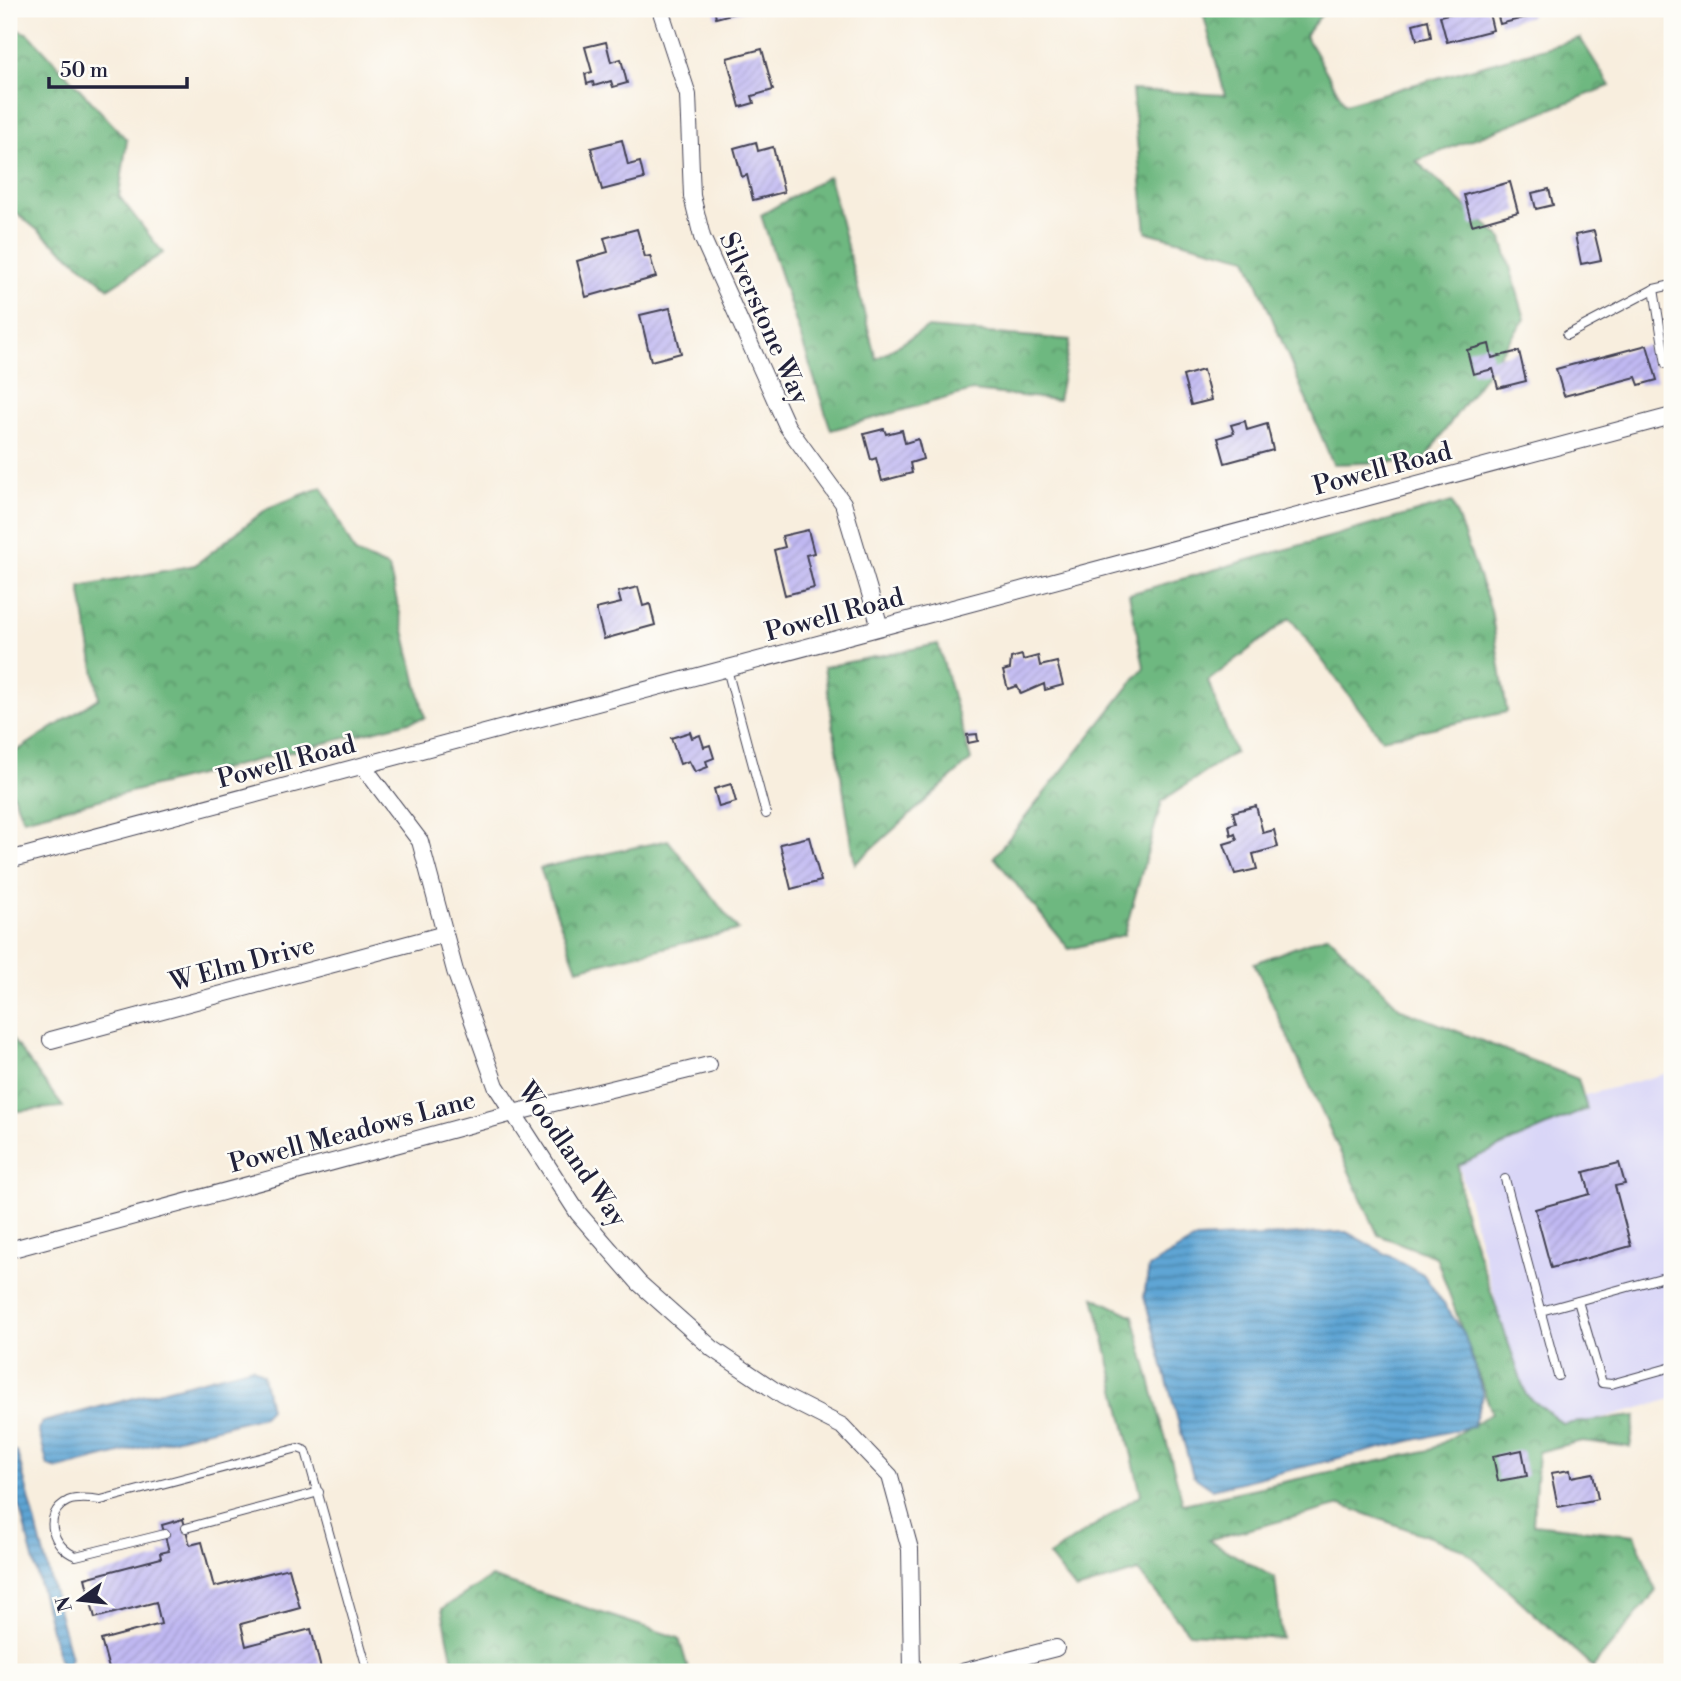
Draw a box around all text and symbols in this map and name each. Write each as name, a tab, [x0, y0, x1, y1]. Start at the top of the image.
scale bar	[49, 46, 187, 90]
text: 50 m	[60, 58, 108, 84]
street label: Silverstone Way	[712, 227, 816, 410]
street label: Powell Road	[1309, 435, 1455, 503]
street label: Powell Road	[761, 581, 907, 649]
street label: Powell Road	[213, 728, 359, 796]
street label: W Elm Drive	[165, 929, 318, 999]
street label: Woodland Way	[510, 1075, 634, 1234]
street label: Powell Meadows Lane	[225, 1084, 479, 1180]
north arrow	[46, 1566, 116, 1636]
text: N	[51, 1594, 78, 1615]

